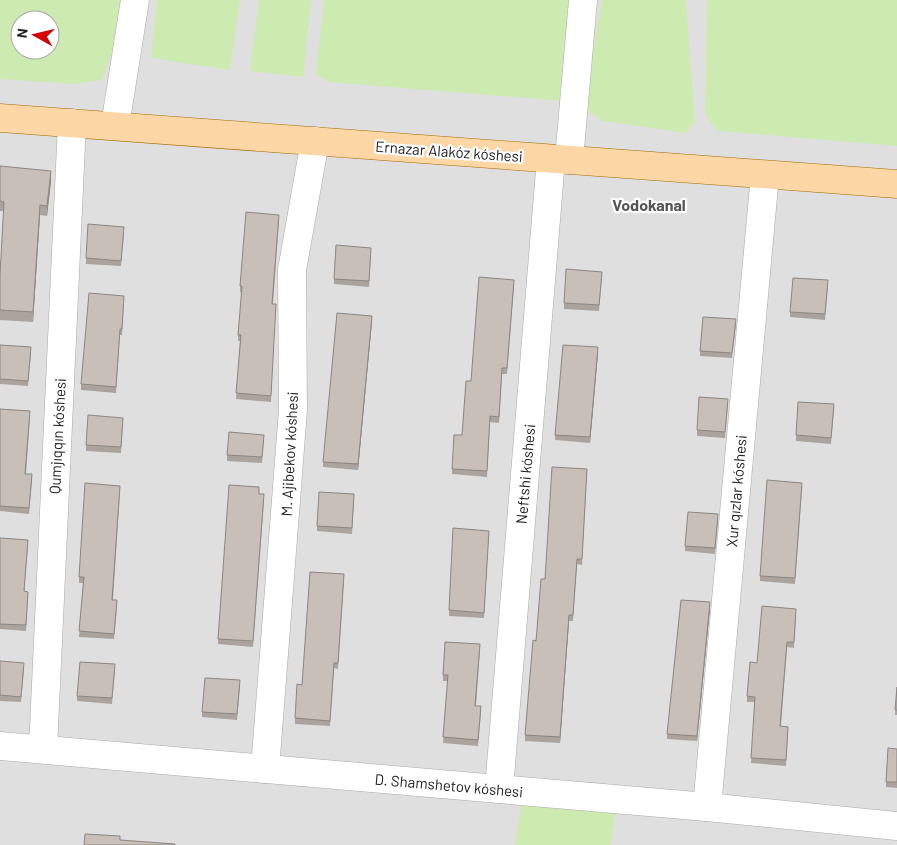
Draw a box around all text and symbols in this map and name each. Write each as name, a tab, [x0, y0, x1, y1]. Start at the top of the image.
north arrow	[10, 10, 60, 60]
text: N	[13, 27, 31, 39]
street label: Ernazar Alakóz kóshesi	[375, 137, 523, 165]
district label: Vodokanal	[612, 195, 686, 214]
street label: Qumjıqqın kóshesi	[45, 378, 69, 494]
street label: M. Ajibekov kóshesi	[277, 391, 301, 517]
street label: Neftshi kóshesi	[512, 423, 538, 525]
street label: Xur qızlar kóshesi	[722, 434, 750, 548]
street label: D. Shamshetov kóshesi	[374, 770, 524, 800]

